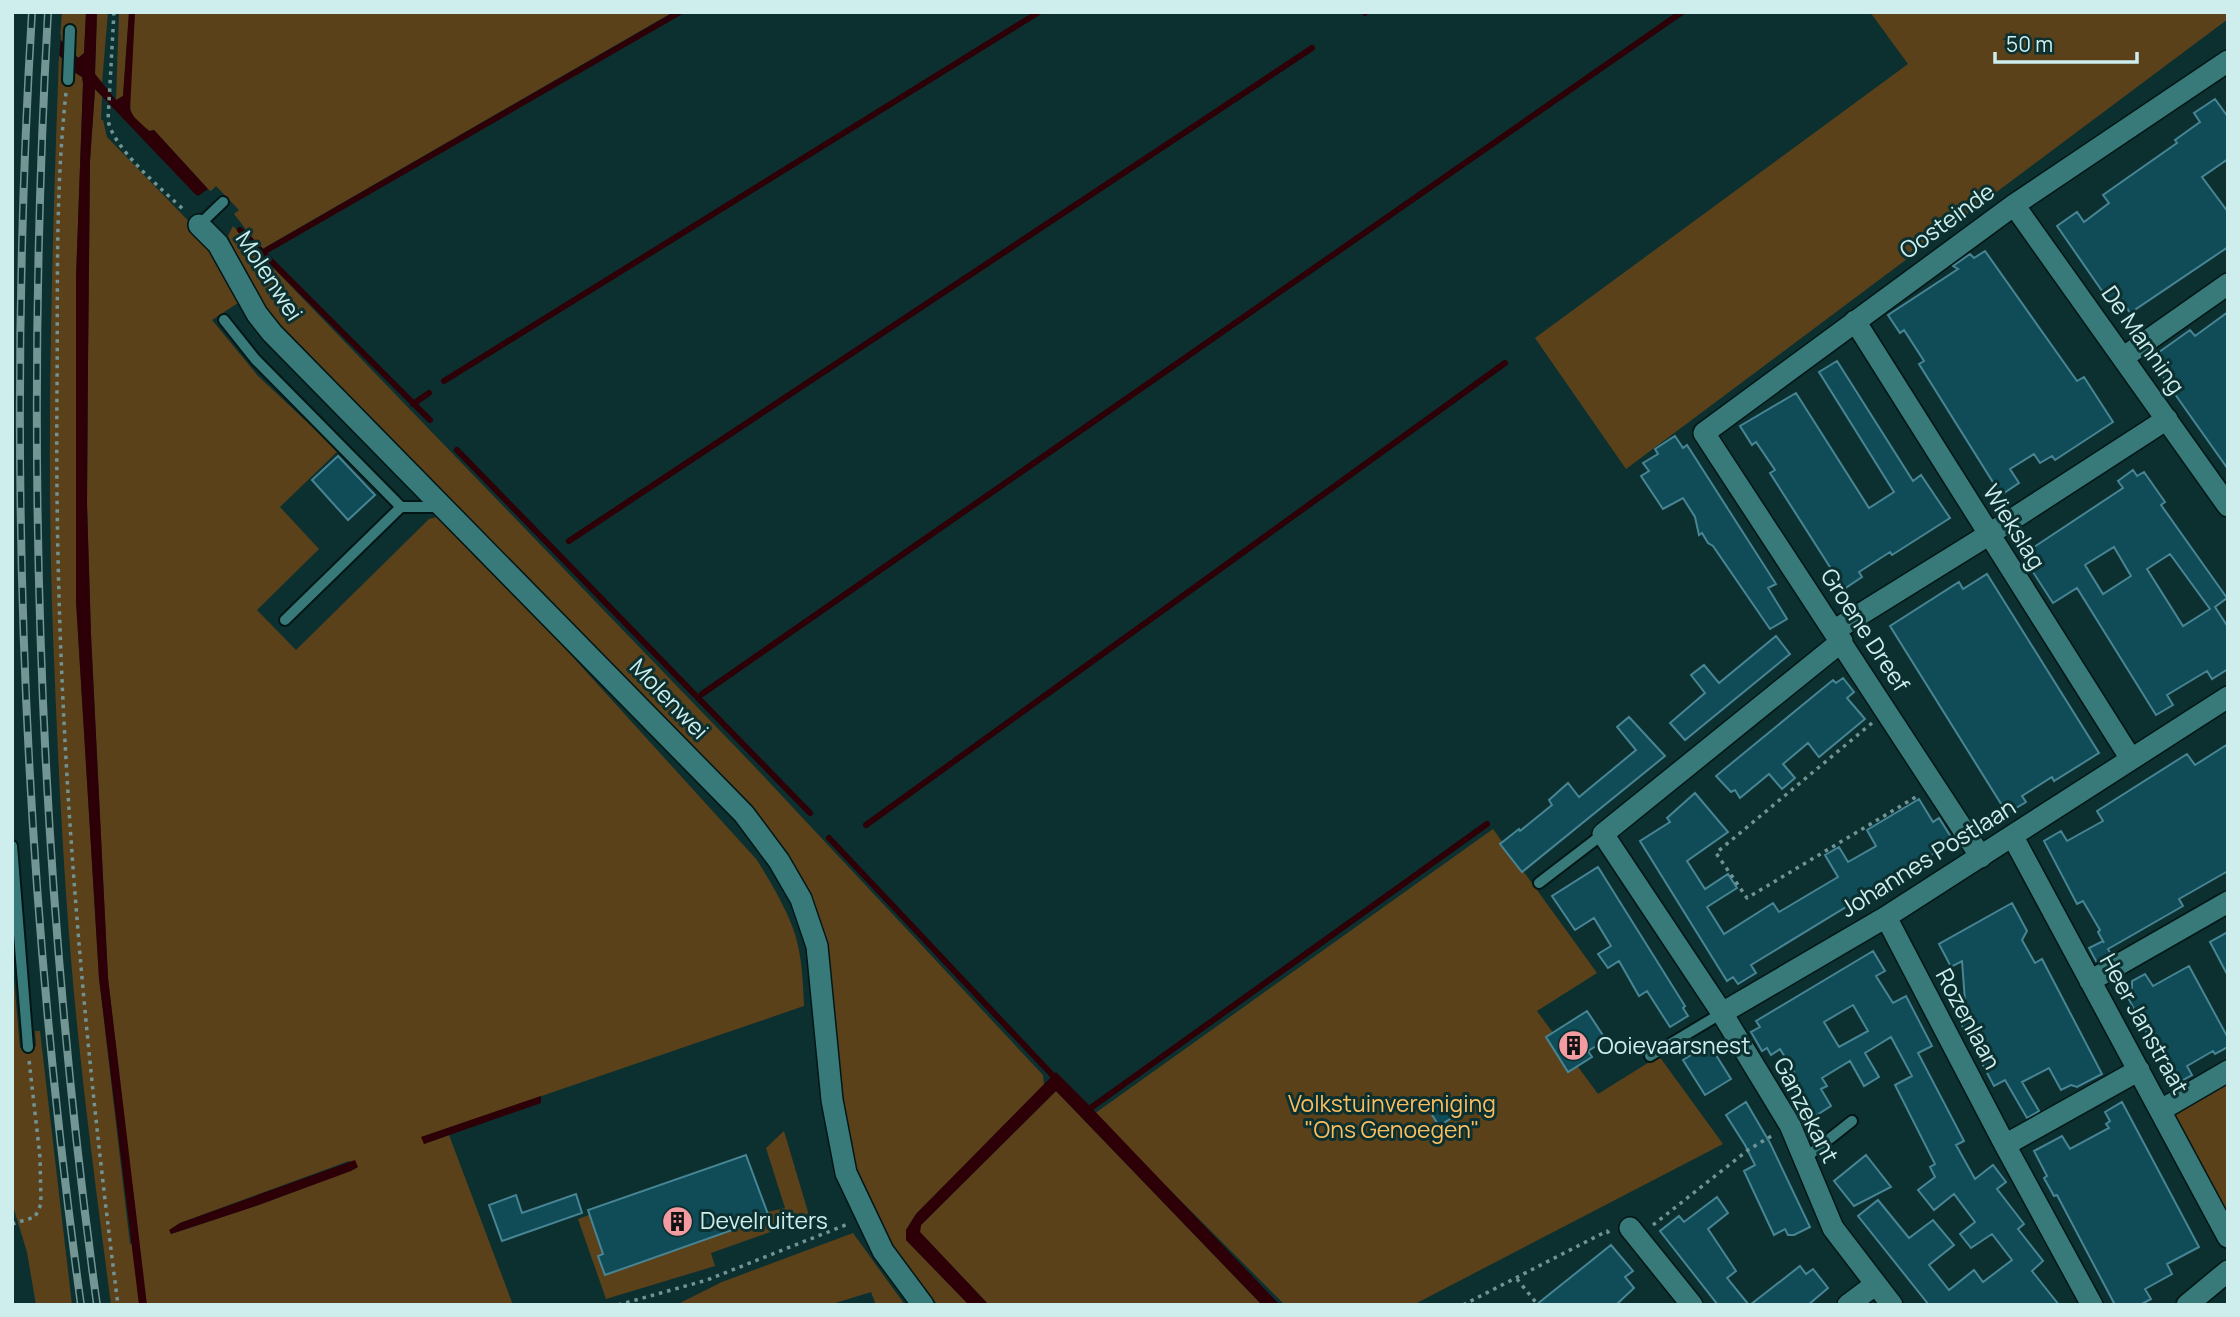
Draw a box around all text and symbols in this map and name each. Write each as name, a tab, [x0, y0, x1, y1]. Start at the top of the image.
scale bar	[1995, 21, 2137, 65]
text: 50 m	[2006, 30, 2053, 58]
street label: Oosteinde	[1892, 175, 2000, 266]
street label: Molenwei	[229, 224, 311, 327]
street label: De Manning	[2095, 279, 2193, 400]
street label: Wiekslag	[1976, 478, 2054, 575]
street label: Groene Dreef	[1814, 562, 1918, 697]
street label: Molenwei	[623, 651, 716, 746]
street label: Johannes Postlaan	[1834, 790, 2021, 924]
street label: Heer Janstraat	[2093, 947, 2197, 1100]
street label: Rozenlaan	[1929, 962, 2009, 1075]
building icon: Ooievaarsnest	[1557, 1029, 1591, 1063]
place label: Ooievaarsnest	[1597, 1029, 1750, 1061]
street label: Ganzekant	[1767, 1051, 1847, 1168]
park label: Volkstuinvereniging "Ons Genoegen"	[1288, 1087, 1496, 1145]
building icon: Develruiters	[660, 1204, 694, 1238]
place label: Develruiters	[700, 1204, 828, 1236]

